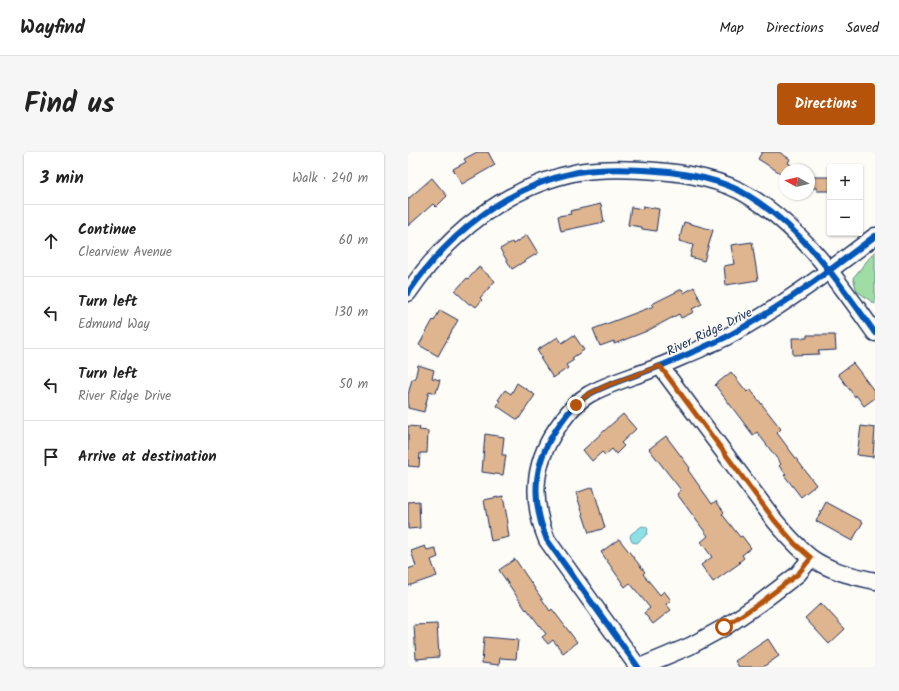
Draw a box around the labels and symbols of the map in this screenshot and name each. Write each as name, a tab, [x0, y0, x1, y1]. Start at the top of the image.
north arrow	[779, 164, 815, 200]
street label: River Ridge Drive	[663, 302, 756, 362]
route end	[567, 396, 585, 414]
route start	[715, 618, 733, 636]

